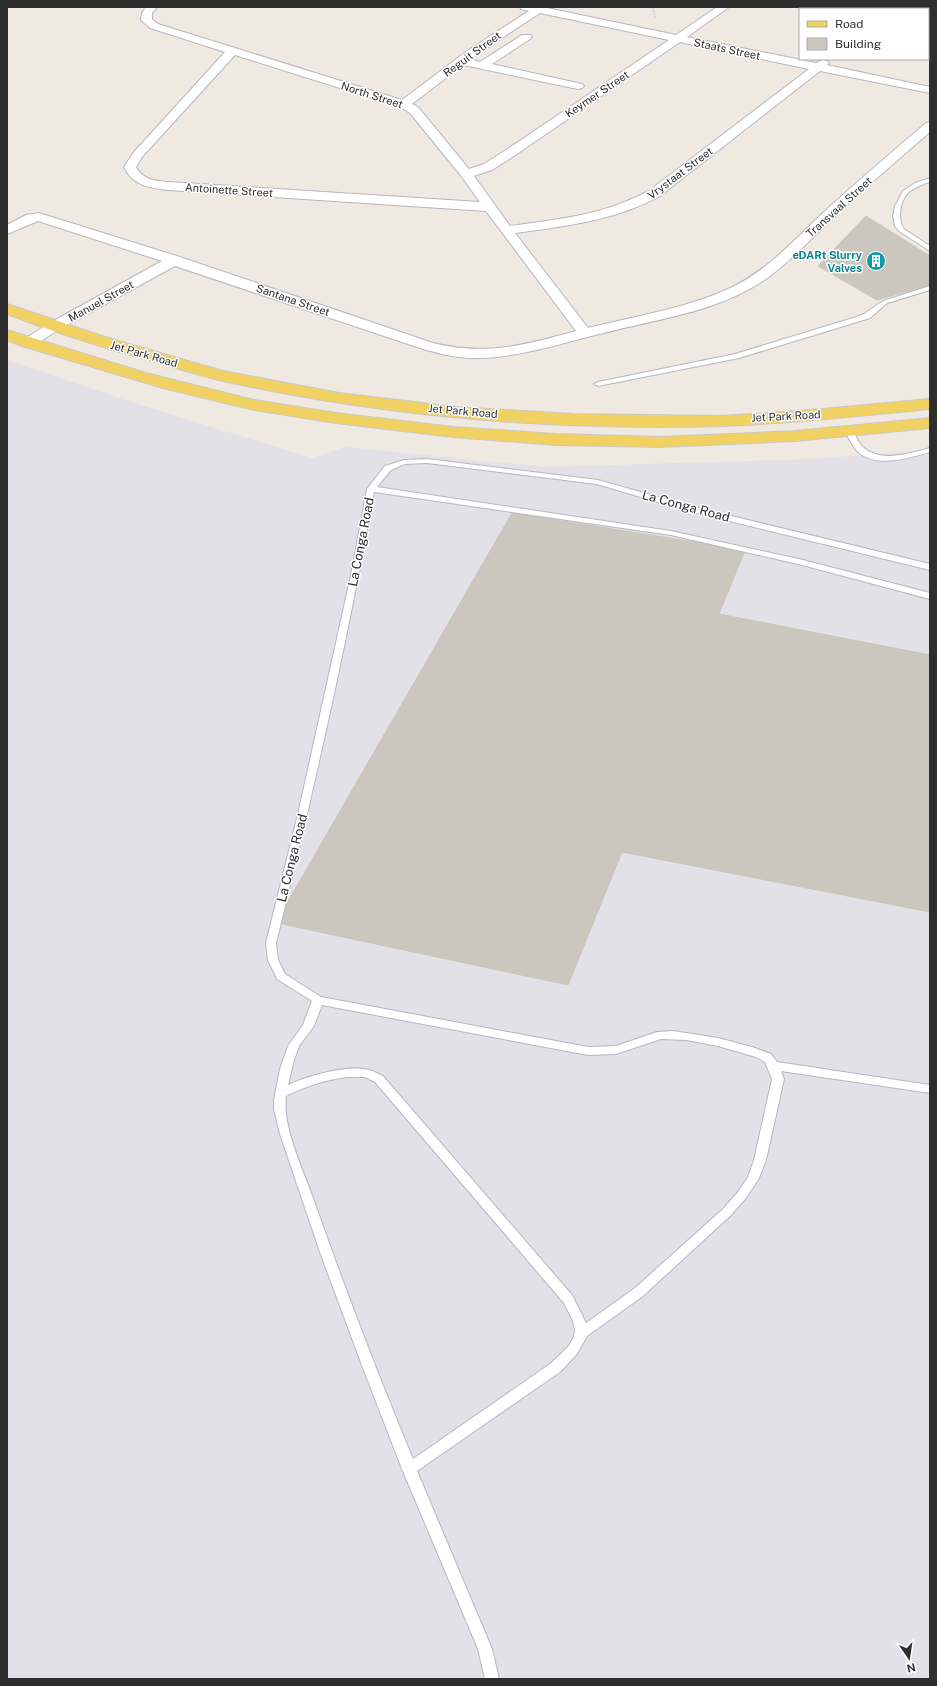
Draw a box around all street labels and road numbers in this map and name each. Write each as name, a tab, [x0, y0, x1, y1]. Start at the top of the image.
street label: Reguit Street	[441, 29, 503, 79]
street label: Staats Street	[693, 36, 761, 62]
street label: Keymer Street	[563, 68, 631, 120]
street label: North Street	[340, 79, 404, 111]
street label: Vrystaat Street	[645, 145, 715, 201]
street label: Transvaal Street	[804, 174, 874, 240]
street label: Antoinette Street	[185, 181, 273, 199]
street label: Manuel Street	[66, 278, 136, 324]
street label: Santana Street	[255, 282, 331, 318]
street label: Jet Park Road	[109, 339, 179, 369]
street label: Jet Park Road	[428, 402, 498, 420]
street label: Jet Park Road	[751, 408, 821, 424]
street label: La Conga Road	[640, 487, 732, 525]
street label: La Conga Road	[345, 496, 377, 588]
street label: La Conga Road	[274, 812, 310, 904]

